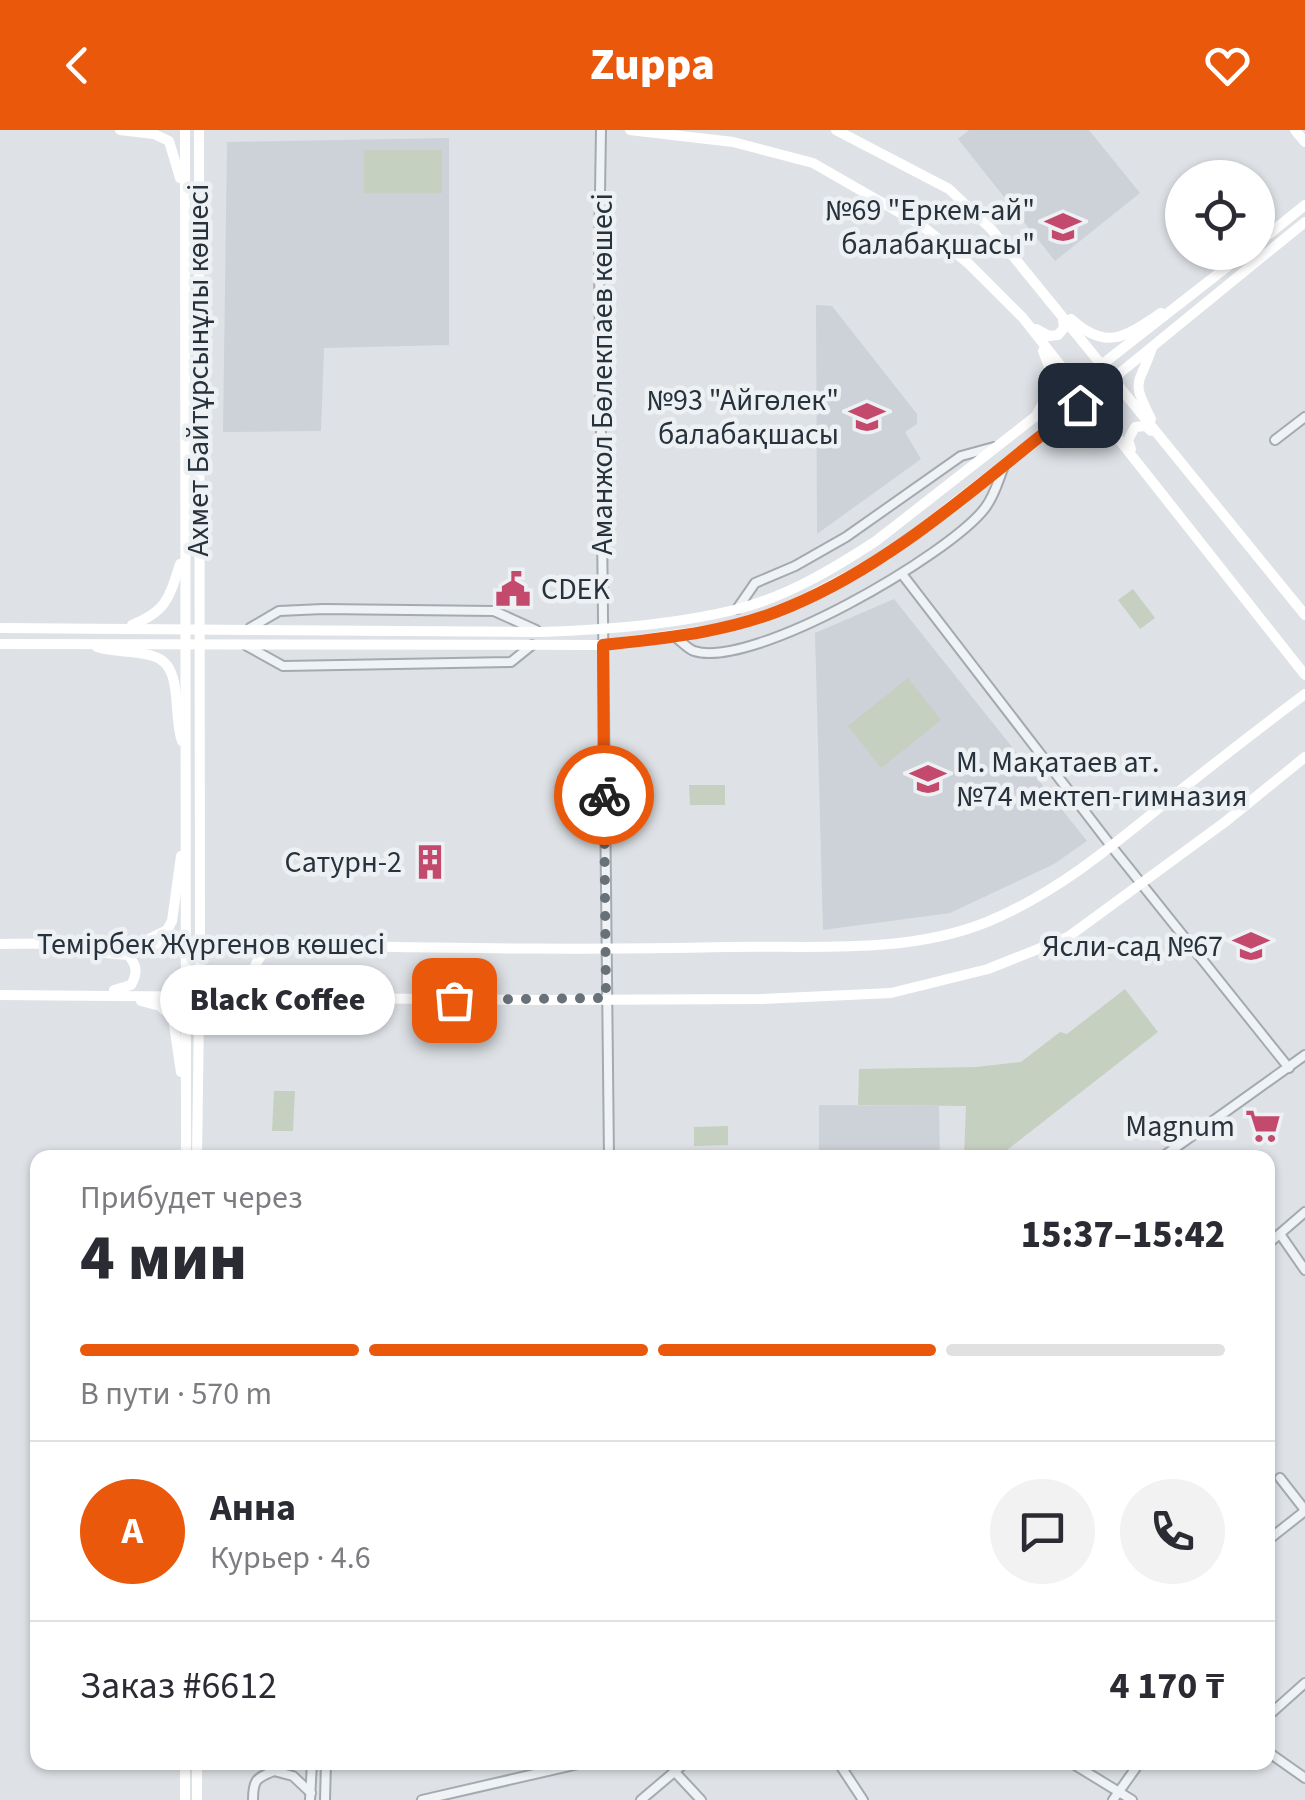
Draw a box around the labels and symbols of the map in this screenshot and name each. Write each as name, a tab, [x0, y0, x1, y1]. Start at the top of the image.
street label: Ахмет Байтұрсынұлы көшесі	[177, 184, 220, 556]
place label: №69 "Еркем-ай" балабақшасы"	[825, 189, 1035, 266]
street label: Аманжол Бөлекпаев көшесі	[581, 193, 624, 555]
school or university icon: №69 "Еркем-ай" балабақшасы"	[1044, 208, 1082, 246]
pin	[1038, 363, 1123, 448]
place label: №93 "Айгөлек" балабақшасы	[646, 379, 839, 456]
school or university icon: №93 "Айгөлек" балабақшасы	[848, 398, 886, 436]
place label: CDEK	[541, 568, 610, 611]
public building icon: CDEK	[494, 570, 532, 608]
place label: М. Мақатаев ат. №74 мектеп-гимназия	[956, 741, 1247, 818]
courier	[554, 745, 654, 845]
school or university icon: М. Мақатаев ат. №74 мектеп-гимназия	[909, 760, 947, 798]
place label: Сатурн-2	[285, 841, 402, 884]
building icon: Сатурн-2	[411, 843, 449, 881]
street label: Темірбек Жүргенов көшесі	[37, 923, 385, 966]
place label: Ясли-сад №67	[1042, 925, 1223, 968]
school or university icon: Ясли-сад №67	[1232, 927, 1270, 965]
pin	[412, 958, 497, 1043]
callout: Black Coffee	[159, 965, 394, 1035]
place label: Magnum	[1125, 1105, 1235, 1148]
supermarket icon: Magnum	[1244, 1107, 1282, 1145]

